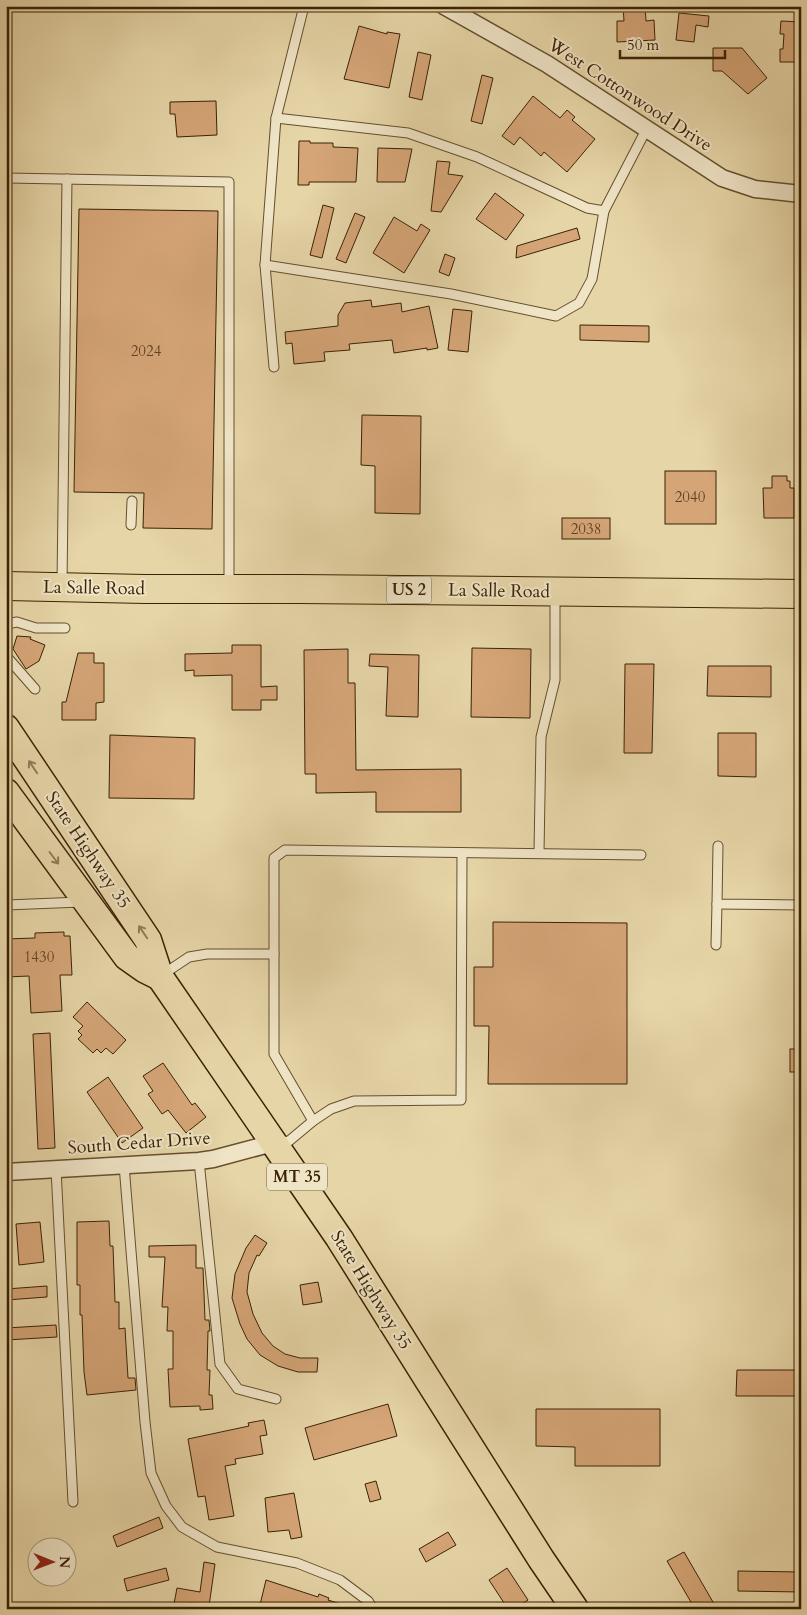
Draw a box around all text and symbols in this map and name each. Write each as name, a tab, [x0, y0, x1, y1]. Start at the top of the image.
scale bar	[620, 28, 724, 60]
street label: West Cottonwood Drive	[542, 32, 717, 158]
text: 50 m	[627, 35, 659, 55]
house number: 2024	[131, 341, 162, 361]
house number: 2040	[675, 487, 706, 507]
house number: 2038	[571, 519, 601, 539]
street label: La Salle Road	[43, 575, 146, 601]
road number: US 2	[386, 576, 432, 604]
street label: La Salle Road	[448, 578, 551, 604]
one-way arrow	[28, 761, 38, 775]
street label: State Highway 35	[40, 787, 136, 913]
one-way arrow	[48, 851, 59, 864]
one-way arrow	[138, 925, 148, 939]
house number: 1430	[24, 947, 55, 967]
street label: South Cedar Drive	[67, 1126, 211, 1160]
road number: MT 35	[267, 1164, 327, 1190]
street label: State Highway 35	[324, 1226, 418, 1354]
north arrow	[28, 1538, 78, 1588]
text: N	[55, 1556, 74, 1568]

